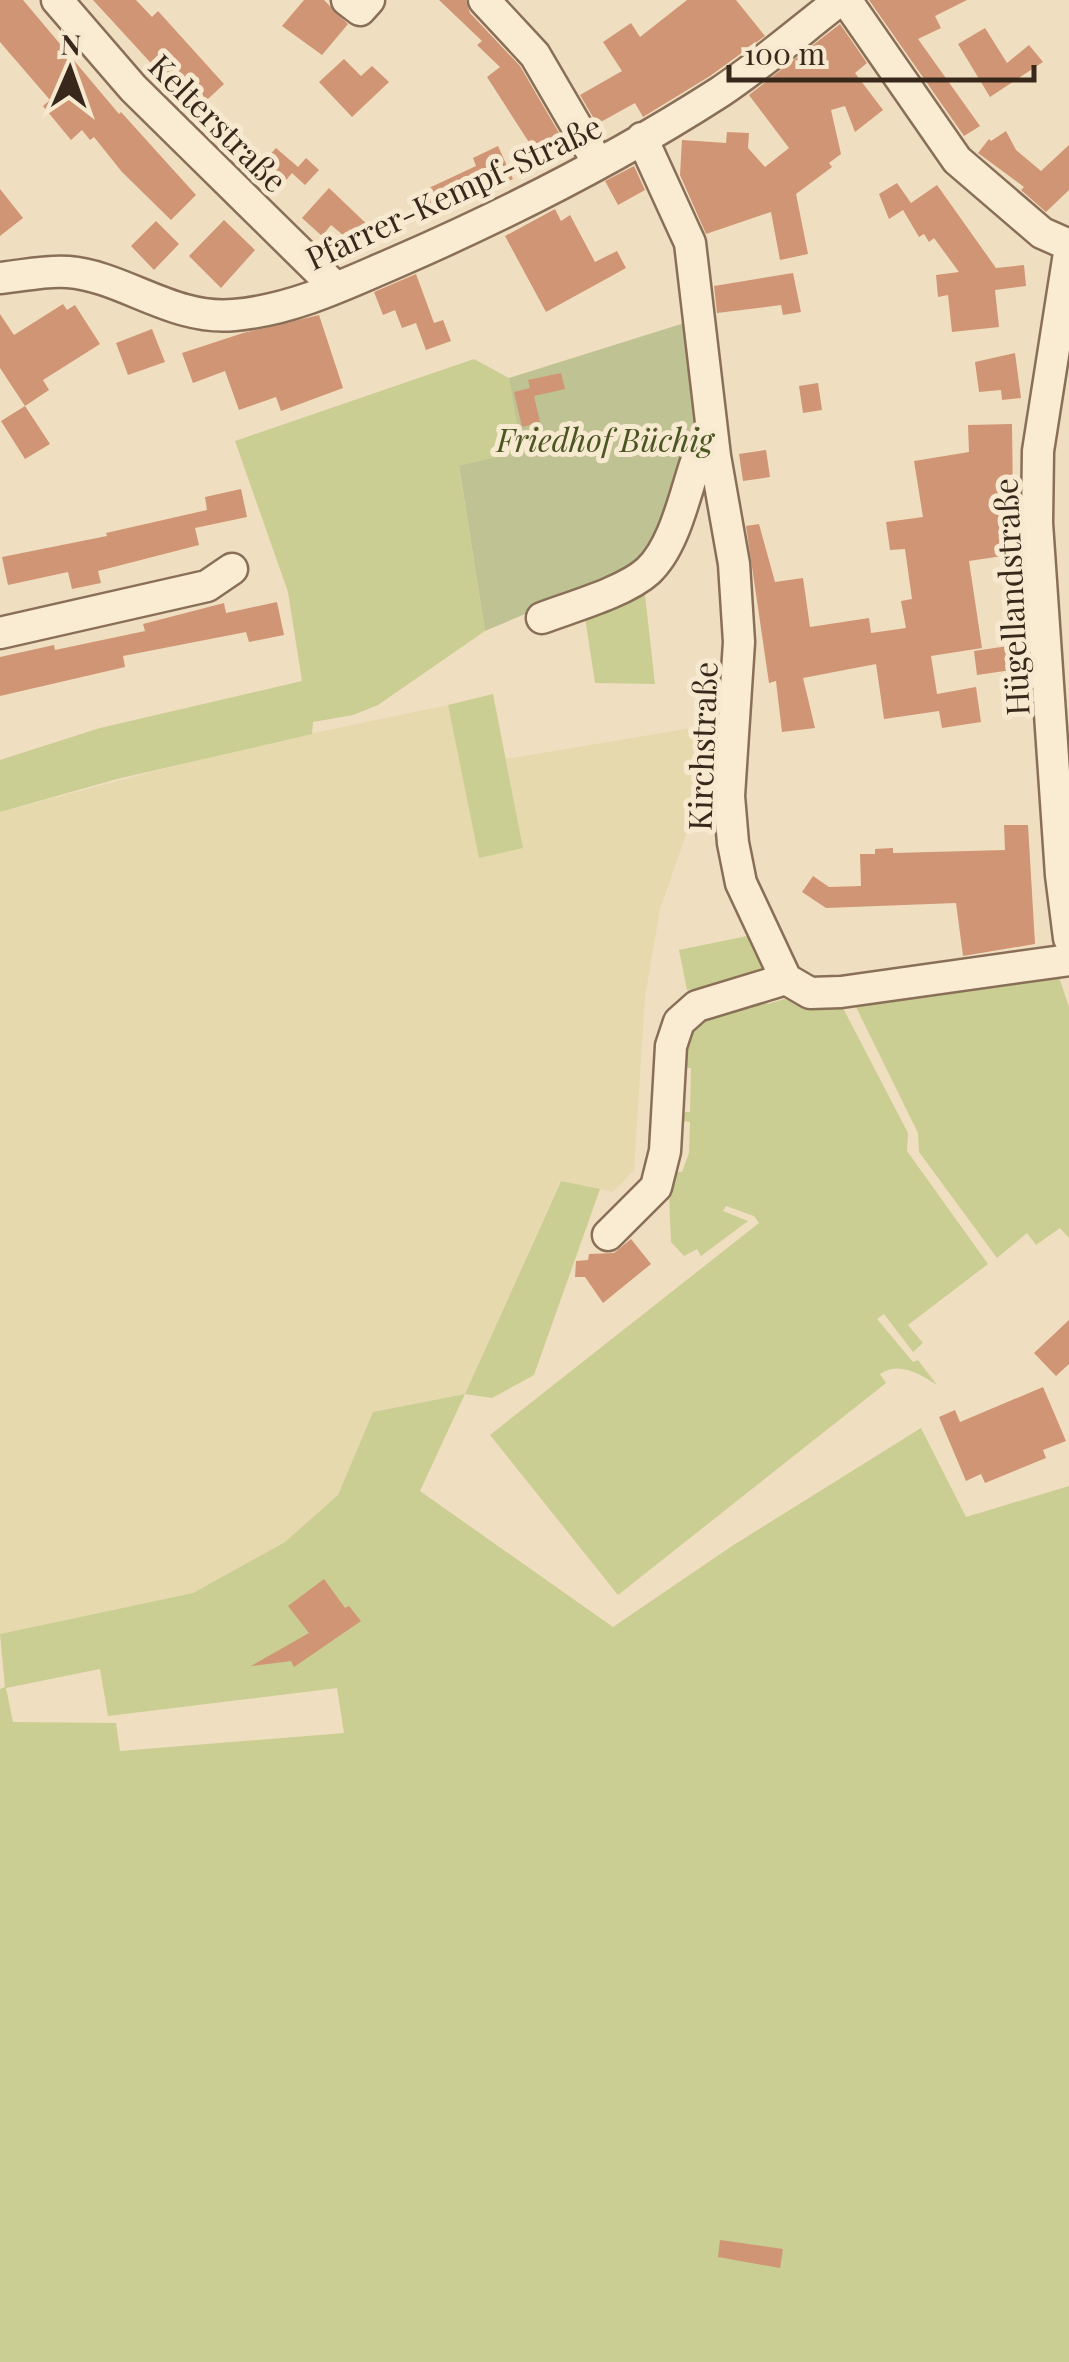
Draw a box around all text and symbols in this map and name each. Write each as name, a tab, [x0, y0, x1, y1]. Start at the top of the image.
north arrow	[20, 20, 120, 120]
scale bar	[729, 20, 1034, 82]
text: N	[60, 25, 82, 62]
text: 100 m	[744, 33, 826, 73]
street label: Kelterstraße	[141, 44, 297, 200]
street label: Pfarrer-Kempf-Straße	[298, 104, 608, 278]
park label: Friedhof Büchig	[495, 417, 716, 460]
street label: Hügellandstraße	[982, 477, 1038, 717]
street label: Kirchstraße	[677, 661, 725, 831]

